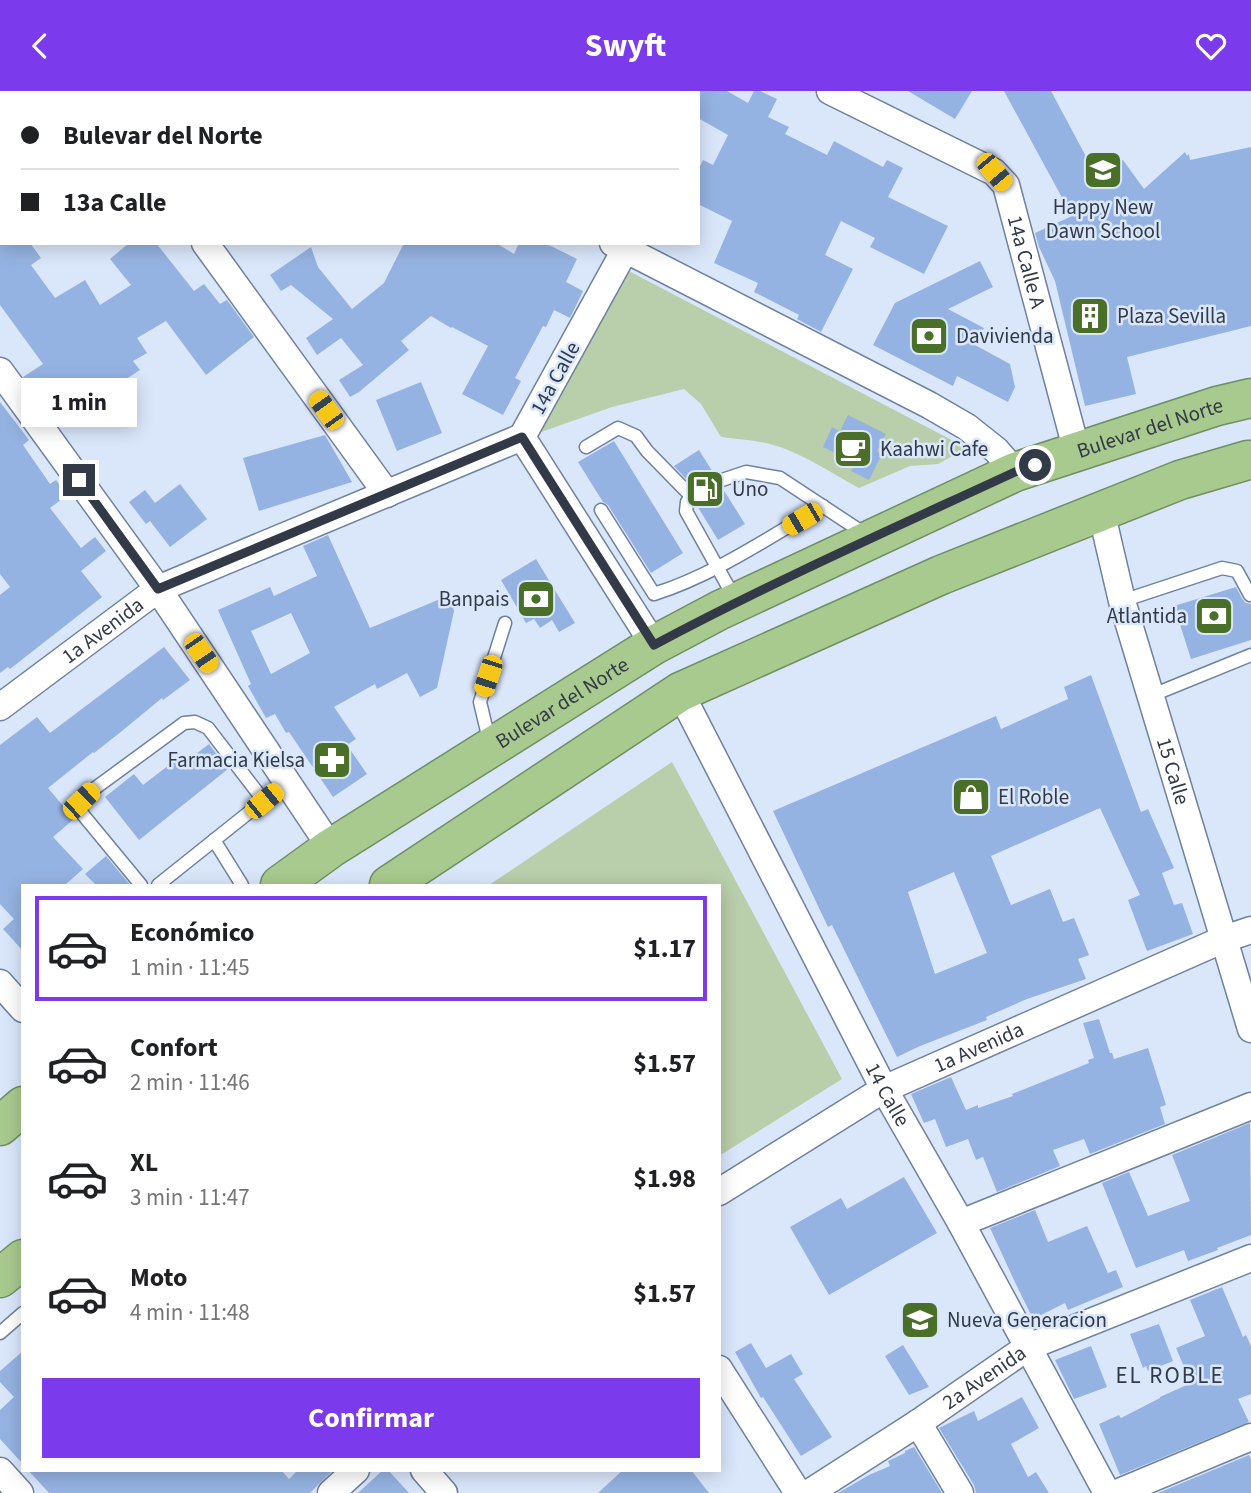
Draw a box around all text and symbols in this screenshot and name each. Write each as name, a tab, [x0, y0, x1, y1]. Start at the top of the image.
text: Swyft	[585, 23, 666, 69]
icon: back	[21, 27, 59, 65]
icon: heart	[1192, 27, 1230, 65]
text: Bulevar del Norte	[63, 117, 263, 154]
car	[973, 149, 1016, 195]
school or university icon: Happy New Dawn School	[1082, 149, 1124, 191]
text: 13a Calle	[63, 184, 167, 221]
place label: Happy New Dawn School	[1046, 192, 1160, 246]
street label: 14a Calle A	[1000, 212, 1053, 312]
building icon: Plaza Sevilla	[1069, 295, 1111, 337]
place label: Plaza Sevilla	[1117, 301, 1226, 331]
bank icon: Davivienda	[908, 315, 950, 357]
place label: Davivienda	[956, 321, 1054, 351]
street label: 14a Calle	[523, 336, 587, 420]
callout: 1 min	[21, 379, 137, 427]
text: 1 min	[51, 386, 107, 419]
car	[306, 387, 347, 433]
street label: Bulevar del Norte	[1073, 390, 1226, 466]
cafe icon: Kaahwi Cafe	[832, 428, 874, 470]
place label: Kaahwi Cafe	[880, 434, 988, 464]
route start	[1019, 449, 1051, 481]
route end	[63, 464, 95, 496]
fuel station icon: Uno	[684, 468, 726, 510]
place label: Uno	[732, 474, 768, 504]
car	[779, 499, 826, 539]
bank icon: Banpais	[515, 578, 557, 620]
place label: Banpais	[439, 584, 509, 614]
street label: 1a Avenida	[55, 590, 150, 671]
bank icon: Atlantida	[1193, 595, 1235, 637]
place label: Atlantida	[1107, 601, 1187, 631]
car	[181, 630, 222, 676]
street label: Bulevar del Norte	[490, 650, 635, 756]
car	[472, 653, 505, 699]
street label: 15 Calle	[1149, 734, 1198, 808]
pharmacy icon: Farmacia Kielsa	[311, 739, 353, 781]
place label: Farmacia Kielsa	[167, 745, 305, 775]
shop icon: El Roble	[950, 776, 992, 818]
car	[59, 779, 104, 823]
car	[242, 780, 287, 822]
place label: El Roble	[998, 782, 1069, 812]
text: Económico	[130, 914, 255, 951]
icon: car	[46, 917, 109, 980]
text: $1.17	[633, 930, 696, 967]
text: 1 min · 11:45	[130, 951, 250, 984]
street label: 1a Avenida	[929, 1014, 1028, 1080]
text: Confort	[130, 1029, 218, 1066]
icon: car	[46, 1032, 109, 1095]
text: $1.57	[633, 1045, 696, 1082]
street label: 14 Calle	[858, 1057, 917, 1132]
text: 2 min · 11:46	[130, 1066, 250, 1099]
text: XL	[130, 1144, 158, 1181]
icon: car	[46, 1147, 109, 1210]
text: $1.98	[633, 1160, 696, 1197]
text: 3 min · 11:47	[130, 1181, 250, 1214]
text: Moto	[130, 1259, 187, 1296]
icon: car	[46, 1262, 109, 1325]
text: $1.57	[633, 1275, 696, 1312]
text: 4 min · 11:48	[130, 1296, 250, 1329]
school or university icon: Nueva Generacion	[899, 1299, 941, 1341]
place label: Nueva Generacion	[947, 1305, 1107, 1335]
street label: 2a Avenida	[936, 1338, 1032, 1417]
district label: EL ROBLE	[1115, 1359, 1225, 1392]
button: Confirmar	[42, 1378, 700, 1458]

